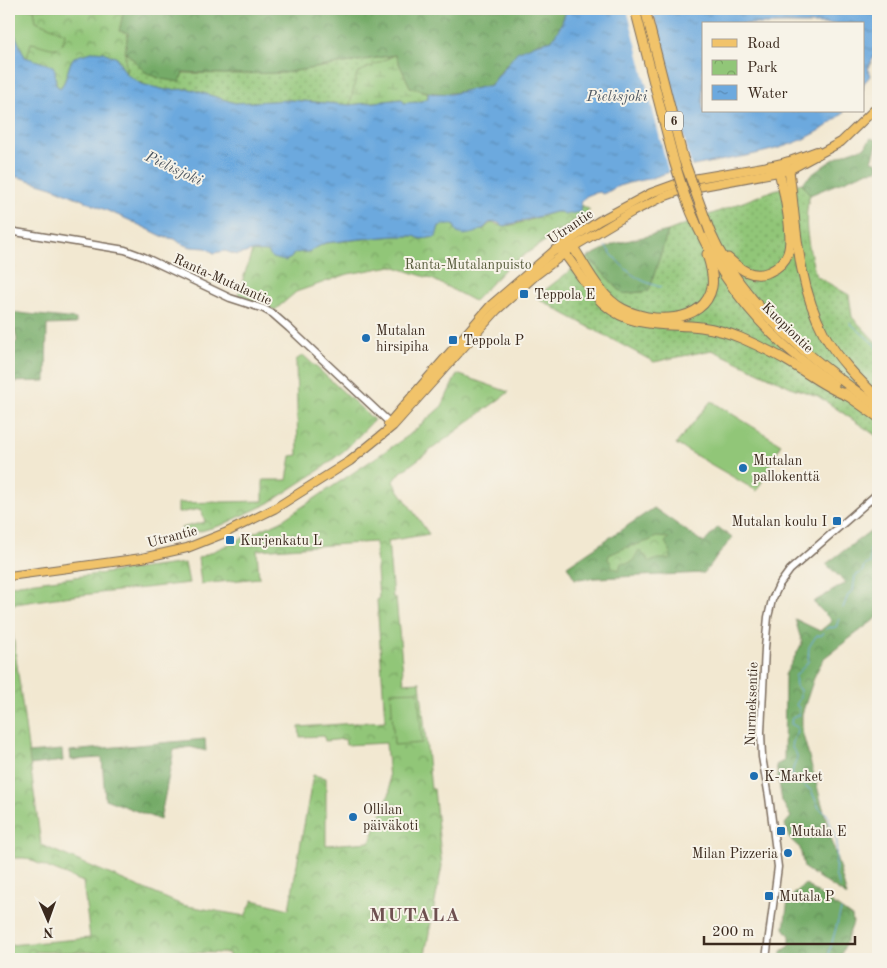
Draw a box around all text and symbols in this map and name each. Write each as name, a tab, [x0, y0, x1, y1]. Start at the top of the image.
legend	[702, 22, 864, 112]
text: Road	[747, 37, 781, 52]
text: Park	[747, 61, 778, 76]
text: Water	[747, 87, 788, 102]
water label: Pielisjoki	[586, 90, 647, 105]
road number: 6	[665, 112, 683, 130]
water label: Pielisjoki	[142, 149, 204, 189]
street label: Utrantie	[545, 207, 596, 247]
street label: Ranta-Mutalantie	[171, 252, 274, 308]
park label: Ranta-Mutalanpuisto	[404, 258, 532, 272]
marker: Teppola E	[518, 288, 530, 300]
place label: Teppola E	[534, 288, 595, 302]
street label: Kuopiontie	[759, 300, 816, 356]
place label: Mutalan hirsipiha	[376, 324, 429, 354]
marker: Mutalan hirsipiha	[360, 332, 372, 344]
marker: Teppola P	[447, 334, 459, 346]
place label: Teppola P	[463, 334, 524, 348]
place label: Mutalan pallokenttä	[753, 454, 820, 484]
marker: Mutalan pallokenttä	[737, 462, 749, 474]
place label: Mutalan koulu I	[731, 515, 827, 529]
marker: Mutalan koulu I	[831, 515, 843, 527]
street label: Utrantie	[146, 524, 199, 550]
marker: Kurjenkatu L	[224, 534, 236, 546]
place label: Kurjenkatu L	[240, 534, 322, 548]
street label: Nurmeksentie	[744, 662, 760, 746]
marker: K-Market	[748, 770, 760, 782]
place label: K-Market	[764, 770, 823, 784]
place label: Ollilan päiväkoti	[363, 803, 418, 833]
marker: Ollilan päiväkoti	[347, 811, 359, 823]
marker: Mutala E	[775, 825, 787, 837]
place label: Mutala E	[791, 825, 846, 839]
place label: Milan Pizzeria	[692, 847, 778, 861]
marker: Milan Pizzeria	[782, 847, 794, 859]
marker: Mutala P	[763, 890, 775, 902]
place label: Mutala P	[779, 890, 834, 904]
north arrow	[22, 896, 72, 946]
district label: MUTALA	[369, 907, 461, 926]
scale bar	[704, 913, 856, 945]
text: N	[43, 925, 54, 939]
text: 200 m	[712, 925, 754, 940]

